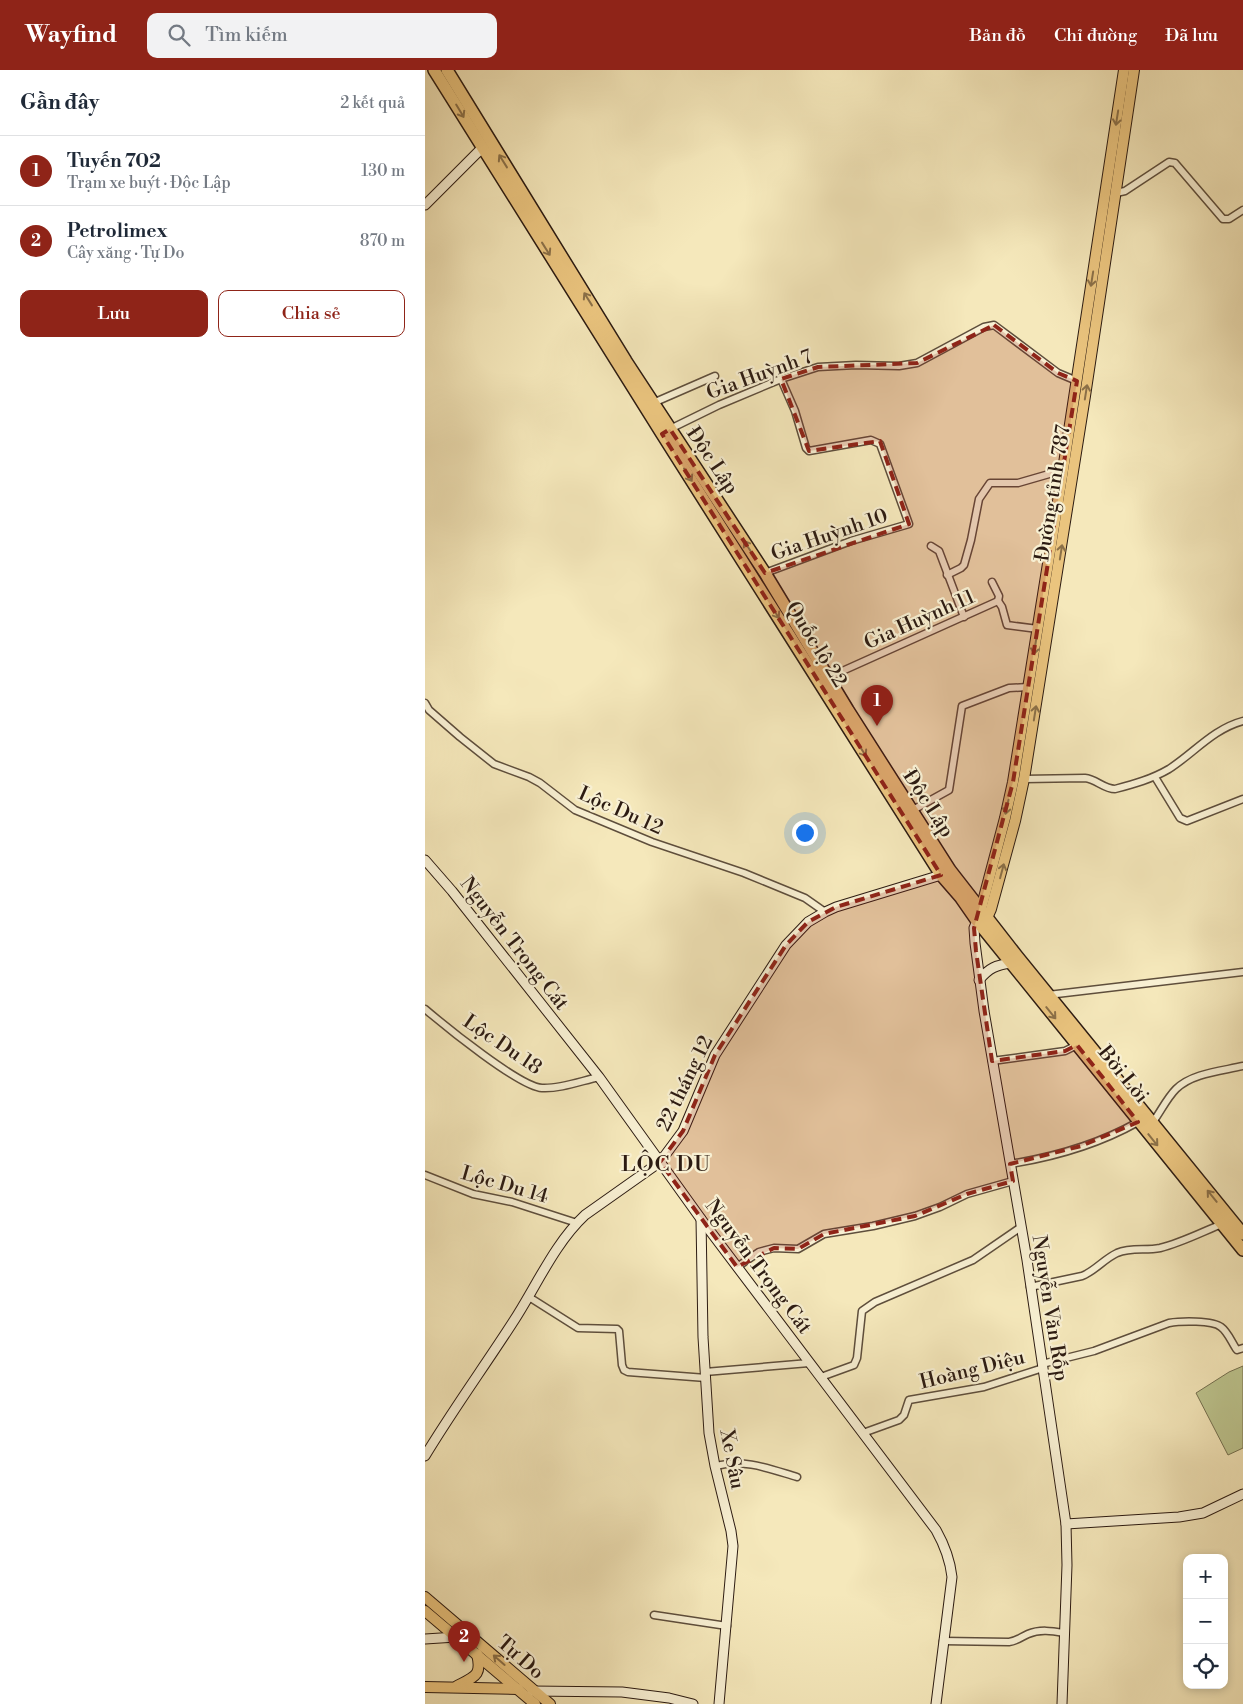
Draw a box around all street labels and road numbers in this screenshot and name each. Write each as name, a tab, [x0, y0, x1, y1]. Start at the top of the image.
street label: Gia Huỳnh 7	[703, 345, 816, 406]
street label: Độc Lập	[680, 422, 743, 499]
street label: Đường tỉnh 787	[1030, 423, 1077, 563]
street label: Gia Huỳnh 10	[768, 504, 891, 567]
street label: Gia Huỳnh 11	[860, 585, 979, 656]
street label: Quốc lộ 22	[780, 597, 852, 692]
street label: Độc Lập	[897, 765, 959, 842]
street label: Lộc Du 12	[574, 782, 667, 841]
street label: Nguyễn Trọng Cát	[454, 872, 574, 1016]
street label: Lộc Du 18	[458, 1010, 547, 1081]
street label: 22 tháng 12	[652, 1032, 719, 1135]
street label: Bời Lời	[1091, 1040, 1154, 1109]
street label: Lộc Du 14	[458, 1161, 551, 1210]
street label: Nguyễn Trọng Cát	[699, 1195, 817, 1339]
street label: Nguyễn Văn Rốp	[1026, 1233, 1073, 1383]
street label: Hoàng Diệu	[917, 1345, 1028, 1396]
street label: Xe Sâu	[713, 1426, 750, 1492]
street label: Tự Do	[491, 1631, 549, 1686]

